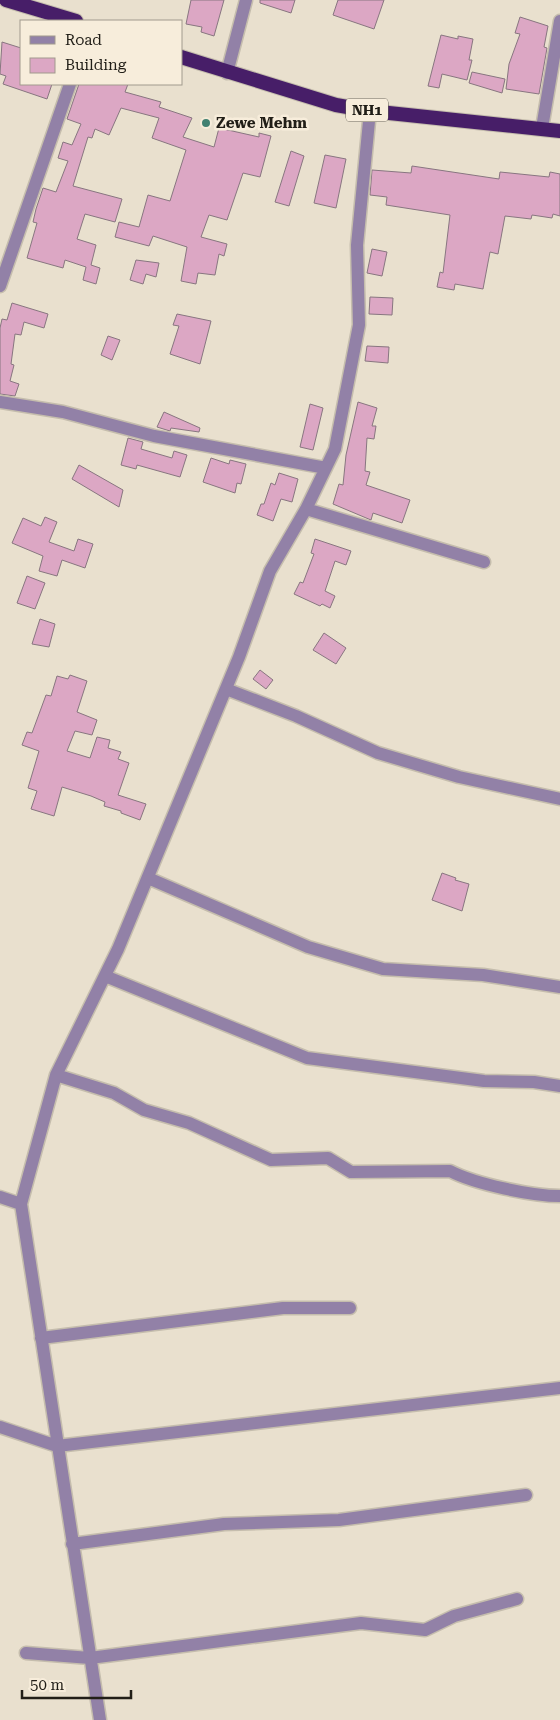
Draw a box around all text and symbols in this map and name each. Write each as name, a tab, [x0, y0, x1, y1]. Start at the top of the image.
legend	[20, 20, 182, 85]
text: Road	[65, 31, 102, 49]
text: Building	[65, 56, 127, 74]
road number: NH1	[346, 98, 388, 122]
place label: Zewe Mehm	[216, 114, 308, 132]
marker: Zewe Mehm	[200, 117, 212, 129]
scale bar	[22, 1668, 131, 1700]
text: 50 m	[30, 1676, 65, 1694]

